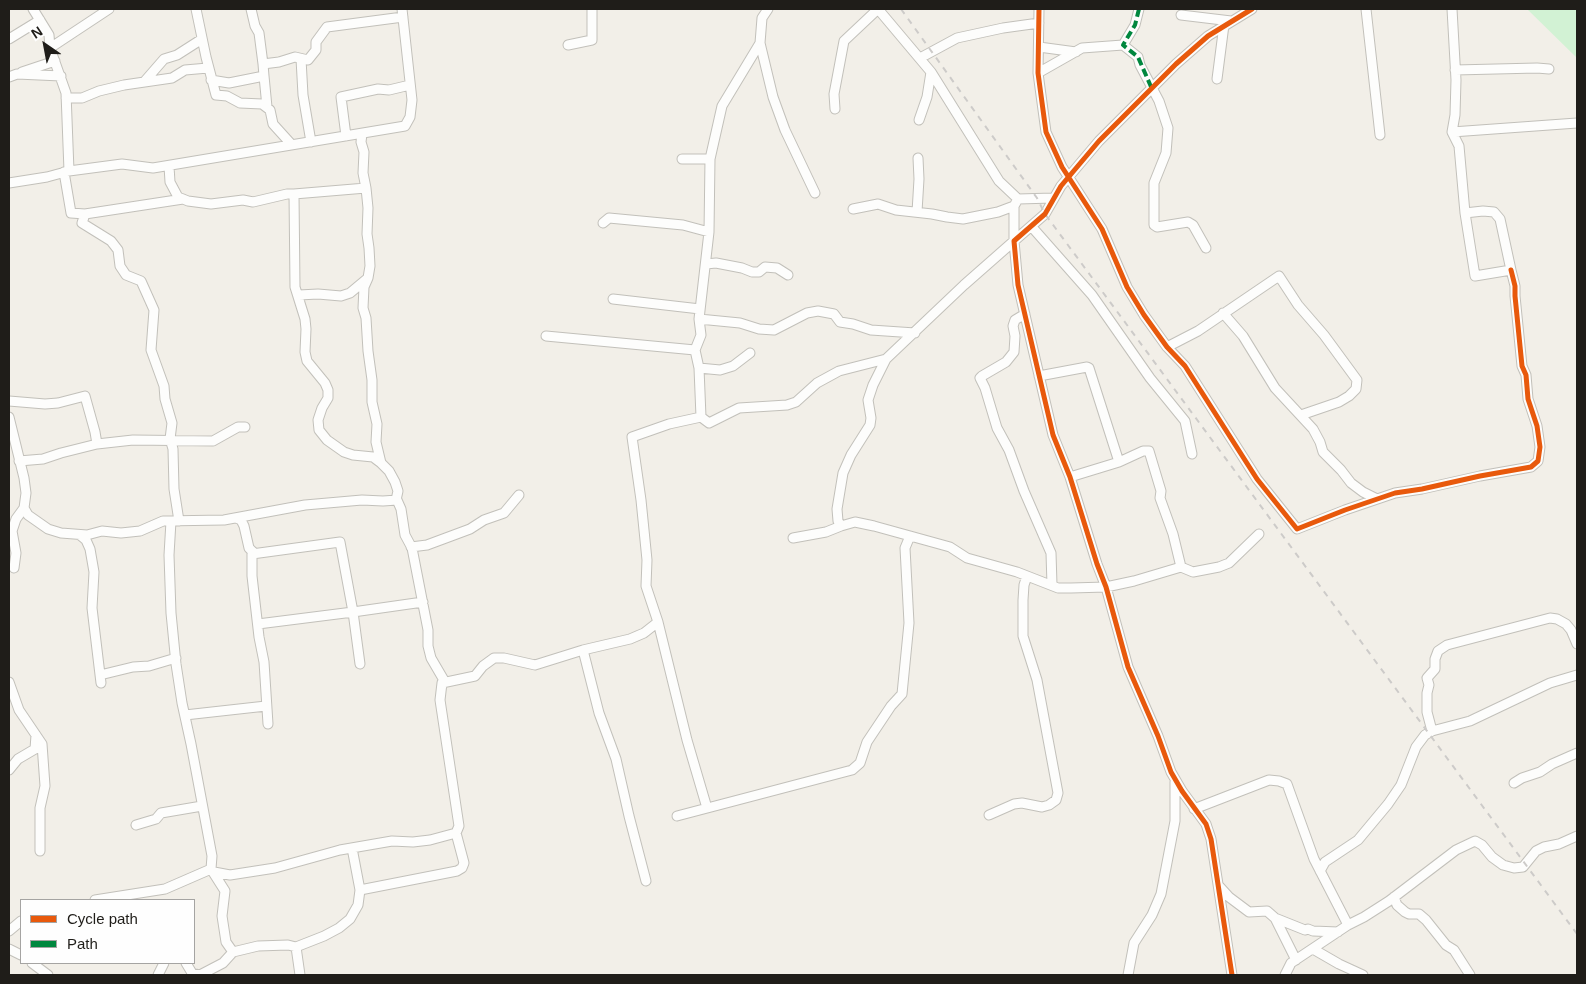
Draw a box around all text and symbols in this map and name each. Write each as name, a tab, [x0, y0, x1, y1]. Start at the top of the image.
north arrow	[20, 20, 70, 70]
text: N	[28, 23, 45, 42]
legend	[20, 899, 195, 964]
text: Cycle path	[67, 910, 138, 927]
text: Path	[67, 935, 98, 952]

